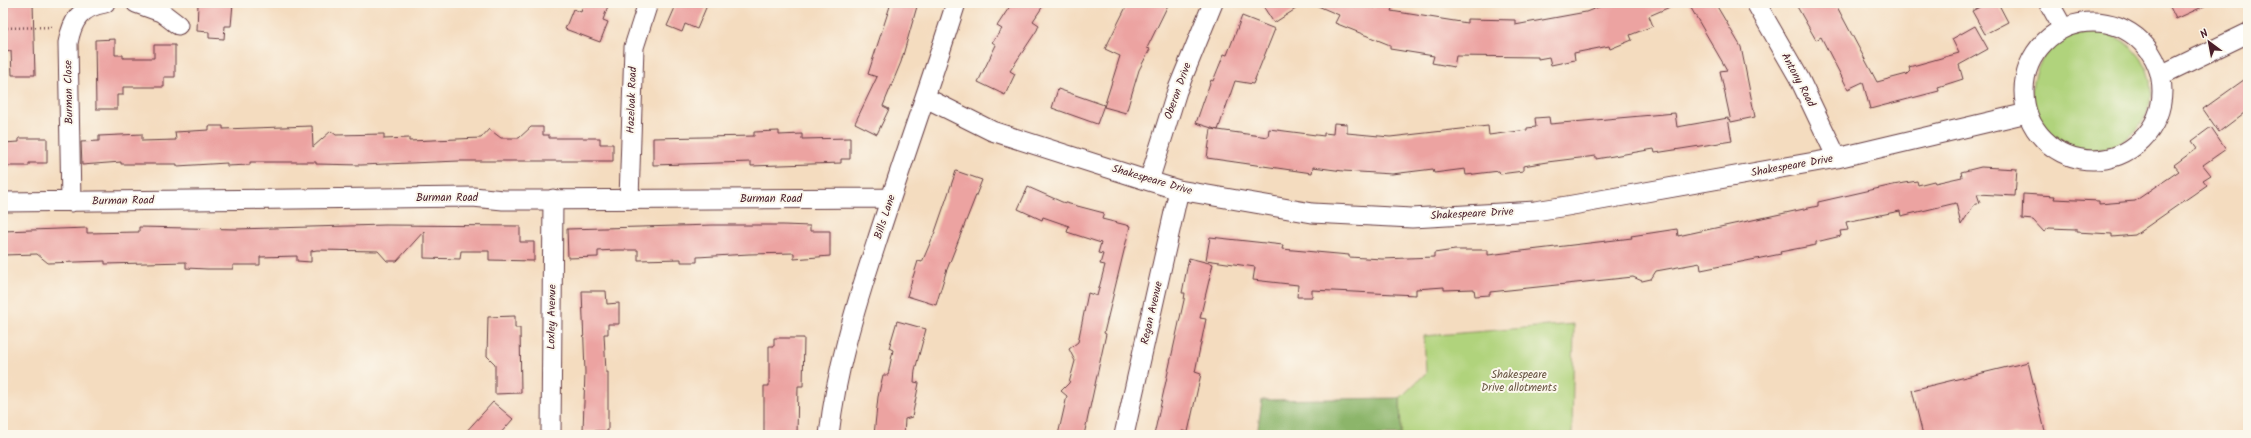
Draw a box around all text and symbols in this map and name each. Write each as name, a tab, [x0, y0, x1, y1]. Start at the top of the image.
north arrow	[2189, 22, 2229, 62]
text: N	[2197, 25, 2212, 44]
street label: Antony Road	[1776, 50, 1820, 111]
street label: Burman Close	[59, 60, 79, 124]
street label: Oberon Drive	[1159, 60, 1197, 122]
street label: Hazeloak Road	[622, 66, 642, 134]
street label: Shakespeare Drive	[1750, 150, 1834, 182]
street label: Shakespeare Drive	[1110, 160, 1194, 200]
street label: Burman Road	[416, 189, 479, 207]
street label: Burman Road	[740, 190, 803, 208]
street label: Burman Road	[92, 191, 155, 211]
street label: Bills Lane	[869, 192, 901, 242]
street label: Shakespeare Drive	[1430, 203, 1514, 225]
street label: Regan Avenue	[1136, 280, 1168, 346]
street label: Loxley Avenue	[542, 284, 562, 350]
park label: Shakespeare Drive allotments	[1481, 366, 1557, 397]

